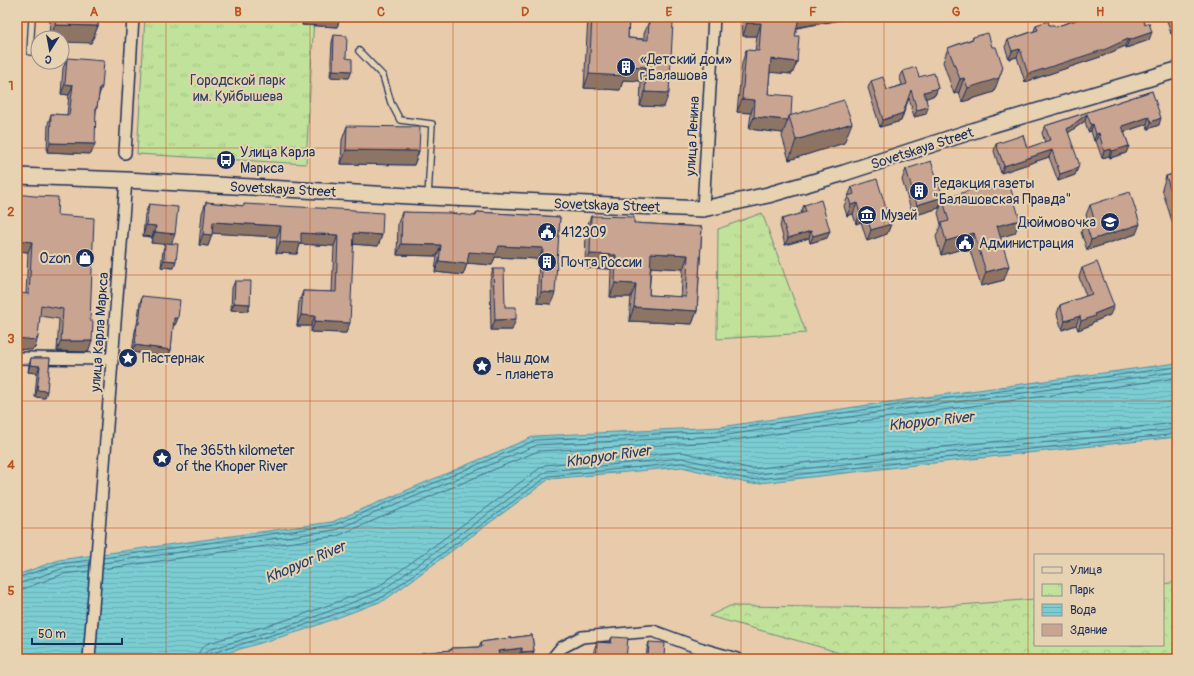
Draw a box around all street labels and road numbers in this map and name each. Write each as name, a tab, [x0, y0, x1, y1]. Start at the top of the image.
street label: улица Ленина	[682, 96, 703, 177]
street label: Sovetskaya Street	[869, 124, 976, 173]
street label: Sovetskaya Street	[229, 178, 337, 201]
street label: Sovetskaya Street	[553, 195, 661, 216]
street label: улица Карла Маркса	[87, 272, 112, 393]

